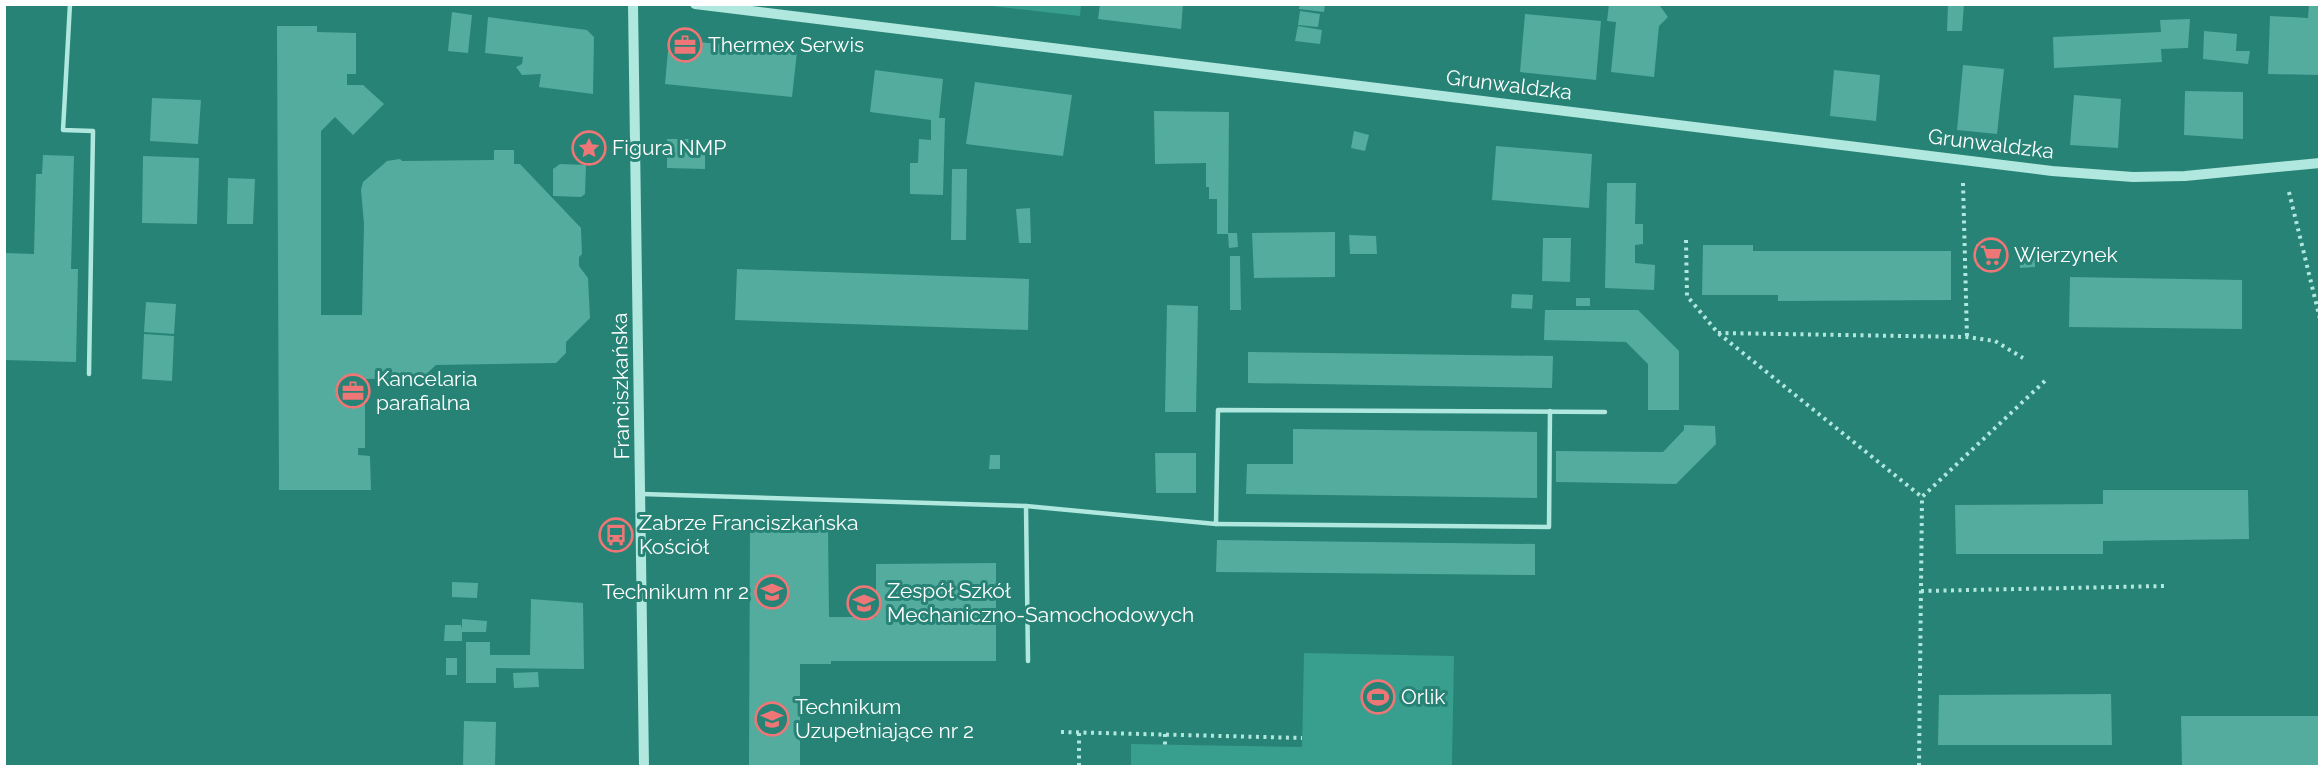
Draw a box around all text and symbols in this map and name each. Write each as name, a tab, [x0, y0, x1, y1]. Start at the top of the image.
office icon: Thermex Serwis	[667, 27, 703, 63]
place label: Thermex Serwis	[708, 32, 864, 57]
street label: Grunwaldzka	[1445, 64, 1574, 105]
street label: Grunwaldzka	[1927, 123, 2056, 164]
place icon: Figura NMP	[571, 130, 607, 166]
place label: Figura NMP	[612, 135, 726, 160]
supermarket icon: Wierzynek	[1973, 237, 2009, 273]
place label: Wierzynek	[2014, 242, 2118, 267]
street label: Franciszkańska	[607, 312, 634, 460]
place label: Kancelaria parafialna	[376, 366, 478, 415]
office icon: Kancelaria parafialna	[335, 373, 371, 409]
place label: Zabrze Franciszkańska Kościół	[639, 510, 858, 559]
bus stop icon: Zabrze Franciszkańska Kościół	[598, 517, 634, 553]
school or university icon: Technikum nr 2	[754, 574, 790, 610]
place label: Zespół Szkół Mechaniczno-Samochodowych	[887, 578, 1194, 627]
place label: Technikum nr 2	[602, 579, 749, 604]
school or university icon: Zespół Szkół Mechaniczno-Samochodowych	[846, 585, 882, 621]
sports icon: Orlik	[1360, 679, 1396, 715]
place label: Orlik	[1401, 684, 1446, 709]
place label: Technikum Uzupełniające nr 2	[795, 694, 974, 743]
school or university icon: Technikum Uzupełniające nr 2	[754, 701, 790, 737]

